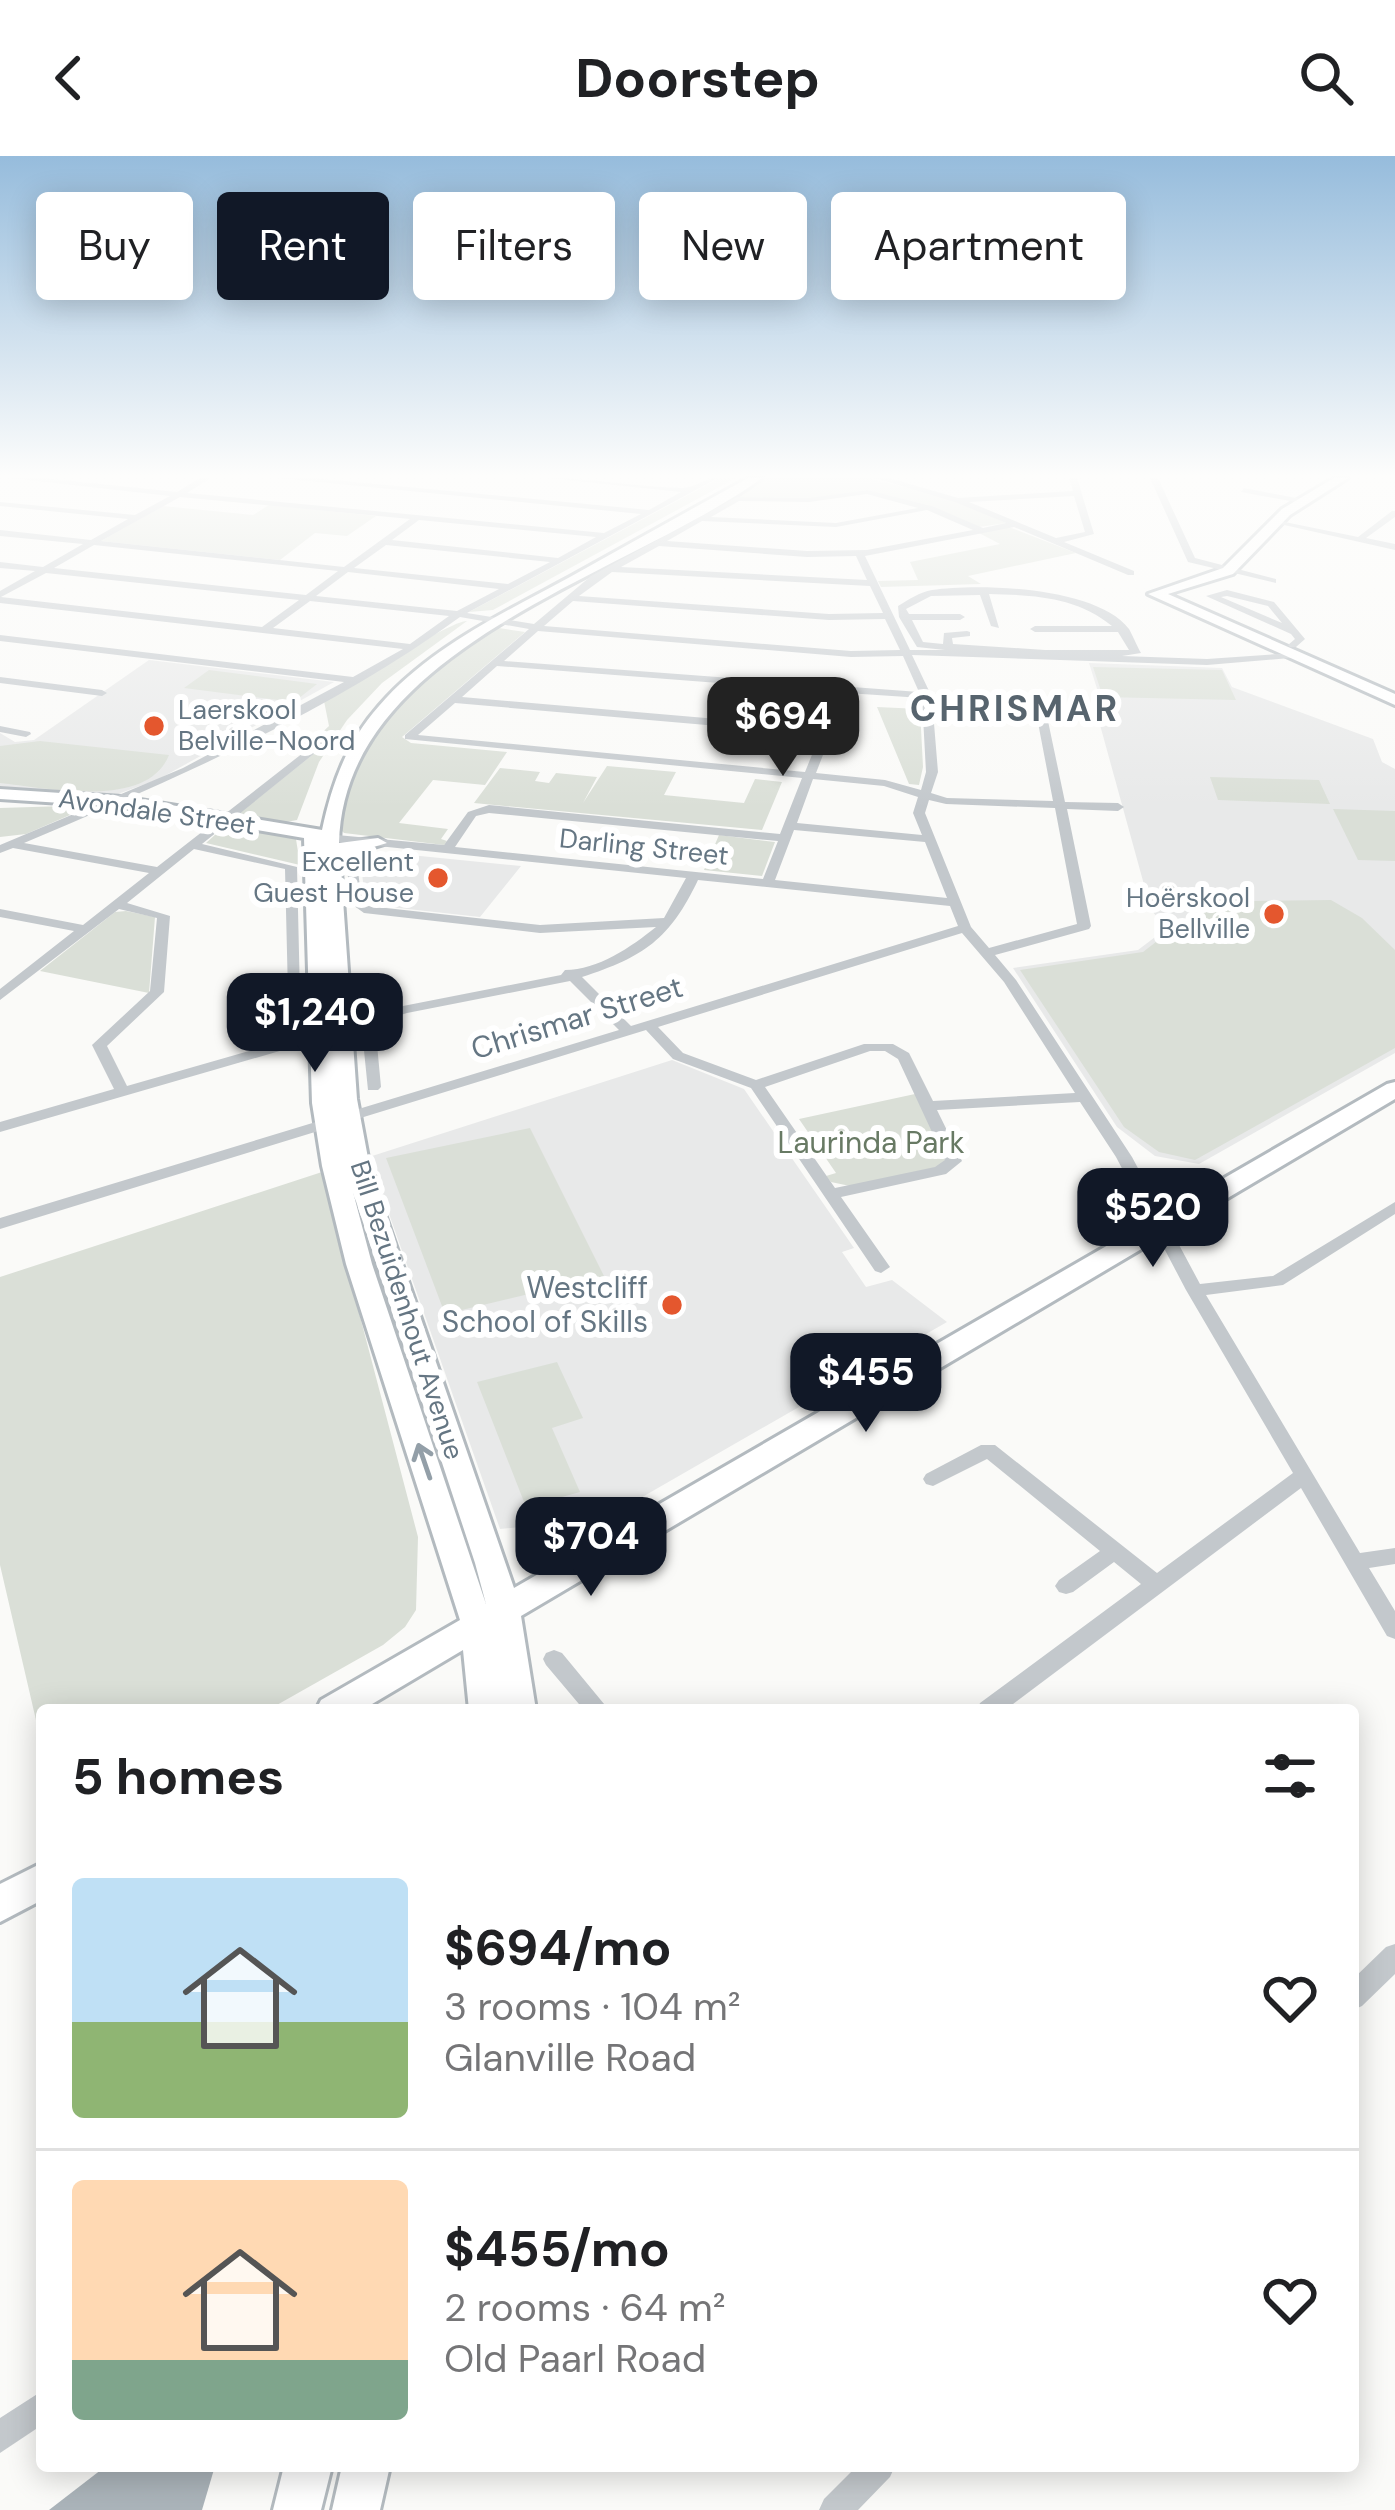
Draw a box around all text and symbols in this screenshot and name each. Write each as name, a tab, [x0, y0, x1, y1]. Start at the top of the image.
text: Doorstep	[575, 43, 820, 114]
icon: back	[36, 45, 102, 111]
icon: search	[1293, 45, 1359, 111]
chip: Buy	[36, 192, 193, 300]
chip: Rent	[217, 192, 389, 300]
chip: Filters	[413, 192, 615, 300]
chip: New	[639, 192, 807, 300]
chip: Apartment	[831, 192, 1126, 300]
pin: $694	[712, 677, 854, 779]
district label: CHRISMAR	[910, 685, 1120, 732]
text: $694	[734, 690, 832, 741]
place label: Laerskool Belville-Noord	[178, 692, 355, 758]
marker: Laerskool Belville-Noord	[141, 713, 167, 739]
street label: Avondale Street	[56, 780, 258, 843]
street label: Darling Street	[558, 820, 730, 873]
place label: Excellent Guest House	[253, 844, 414, 910]
marker: Excellent Guest House	[425, 865, 451, 891]
place label: Hoërskool Bellville	[1126, 880, 1250, 946]
marker: Hoërskool Bellville	[1261, 901, 1287, 927]
street label: Chrismar Street	[466, 967, 687, 1068]
pin: $1,240	[217, 973, 413, 1075]
text: $1,240	[254, 986, 376, 1037]
park label: Laurinda Park	[777, 1123, 965, 1162]
street label: Bill Bezuidenhout Avenue	[343, 1156, 472, 1464]
pin: $520	[1082, 1168, 1224, 1270]
text: $520	[1104, 1181, 1202, 1232]
place label: Westcliff School of Skills	[442, 1268, 648, 1341]
marker: Westcliff School of Skills	[659, 1292, 685, 1318]
pin: $455	[795, 1333, 937, 1435]
text: $455	[817, 1346, 915, 1397]
one-way arrow	[411, 1443, 433, 1481]
pin: $704	[520, 1497, 662, 1599]
text: $704	[542, 1510, 640, 1561]
text: 5 homes	[72, 1743, 284, 1810]
icon: filters	[1257, 1743, 1323, 1809]
text: $694/mo	[444, 1914, 672, 1981]
icon: home	[168, 1926, 312, 2070]
icon: heart	[1257, 1965, 1323, 2031]
text: 3 rooms · 104 m²	[444, 1981, 741, 2032]
text: Glanville Road	[444, 2032, 696, 2083]
text: $455/mo	[444, 2215, 670, 2282]
icon: home	[168, 2228, 312, 2372]
icon: heart	[1257, 2267, 1323, 2333]
text: 2 rooms · 64 m²	[444, 2282, 726, 2333]
text: Old Paarl Road	[444, 2333, 706, 2384]

